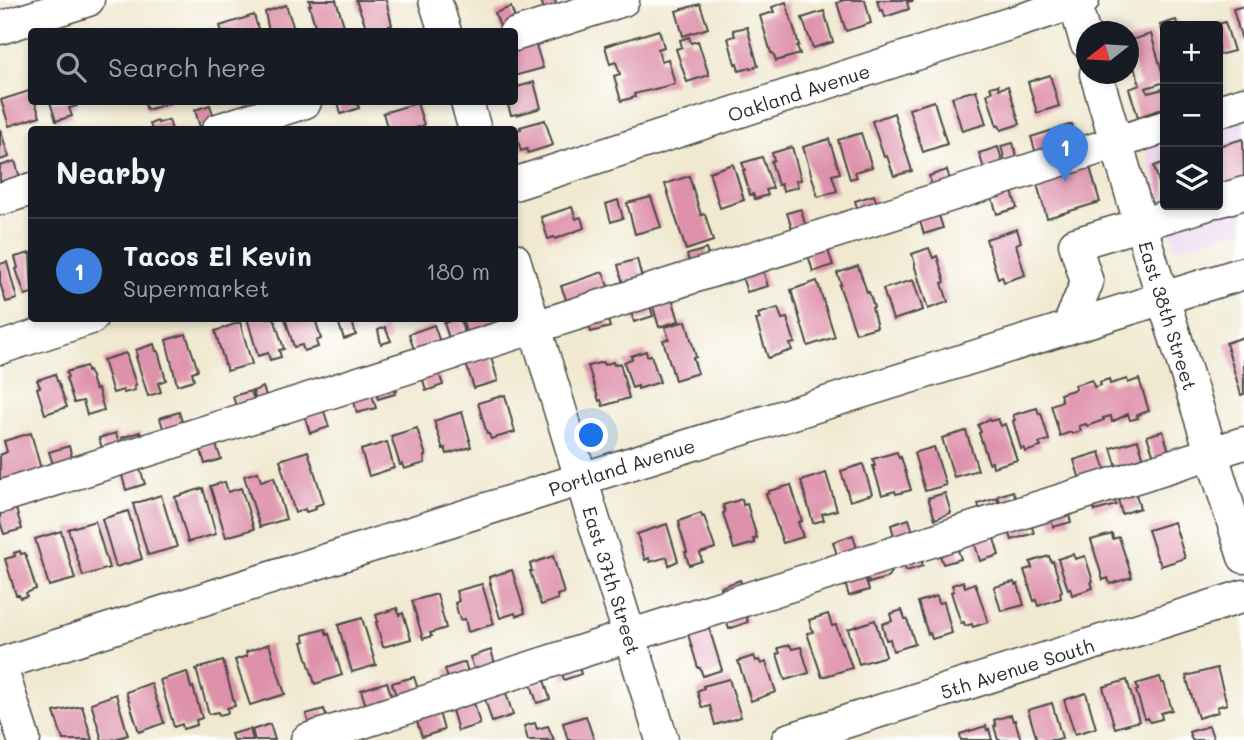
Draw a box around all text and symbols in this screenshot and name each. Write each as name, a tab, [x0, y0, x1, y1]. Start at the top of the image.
north arrow	[1076, 21, 1139, 84]
map controls	[1160, 21, 1223, 210]
button: +	[1160, 21, 1223, 84]
search box	[28, 28, 518, 105]
icon: search	[52, 48, 90, 86]
text: Search here	[108, 50, 266, 84]
street label: Oakland Avenue	[724, 57, 873, 127]
button: −	[1160, 84, 1223, 147]
pin: 1	[1042, 124, 1088, 182]
button: layers	[1160, 147, 1223, 210]
text: Nearby	[56, 152, 166, 192]
street label: East 38th Street	[1134, 238, 1203, 393]
text: Tacos El Kevin	[123, 239, 312, 273]
text: 1	[74, 256, 84, 286]
text: 180 m	[426, 256, 490, 286]
text: Supermarket	[123, 273, 269, 303]
your location	[574, 418, 608, 452]
street label: Portland Avenue	[545, 432, 698, 501]
street label: East 37th Street	[578, 503, 647, 657]
street label: 5th Avenue South	[937, 632, 1097, 704]

